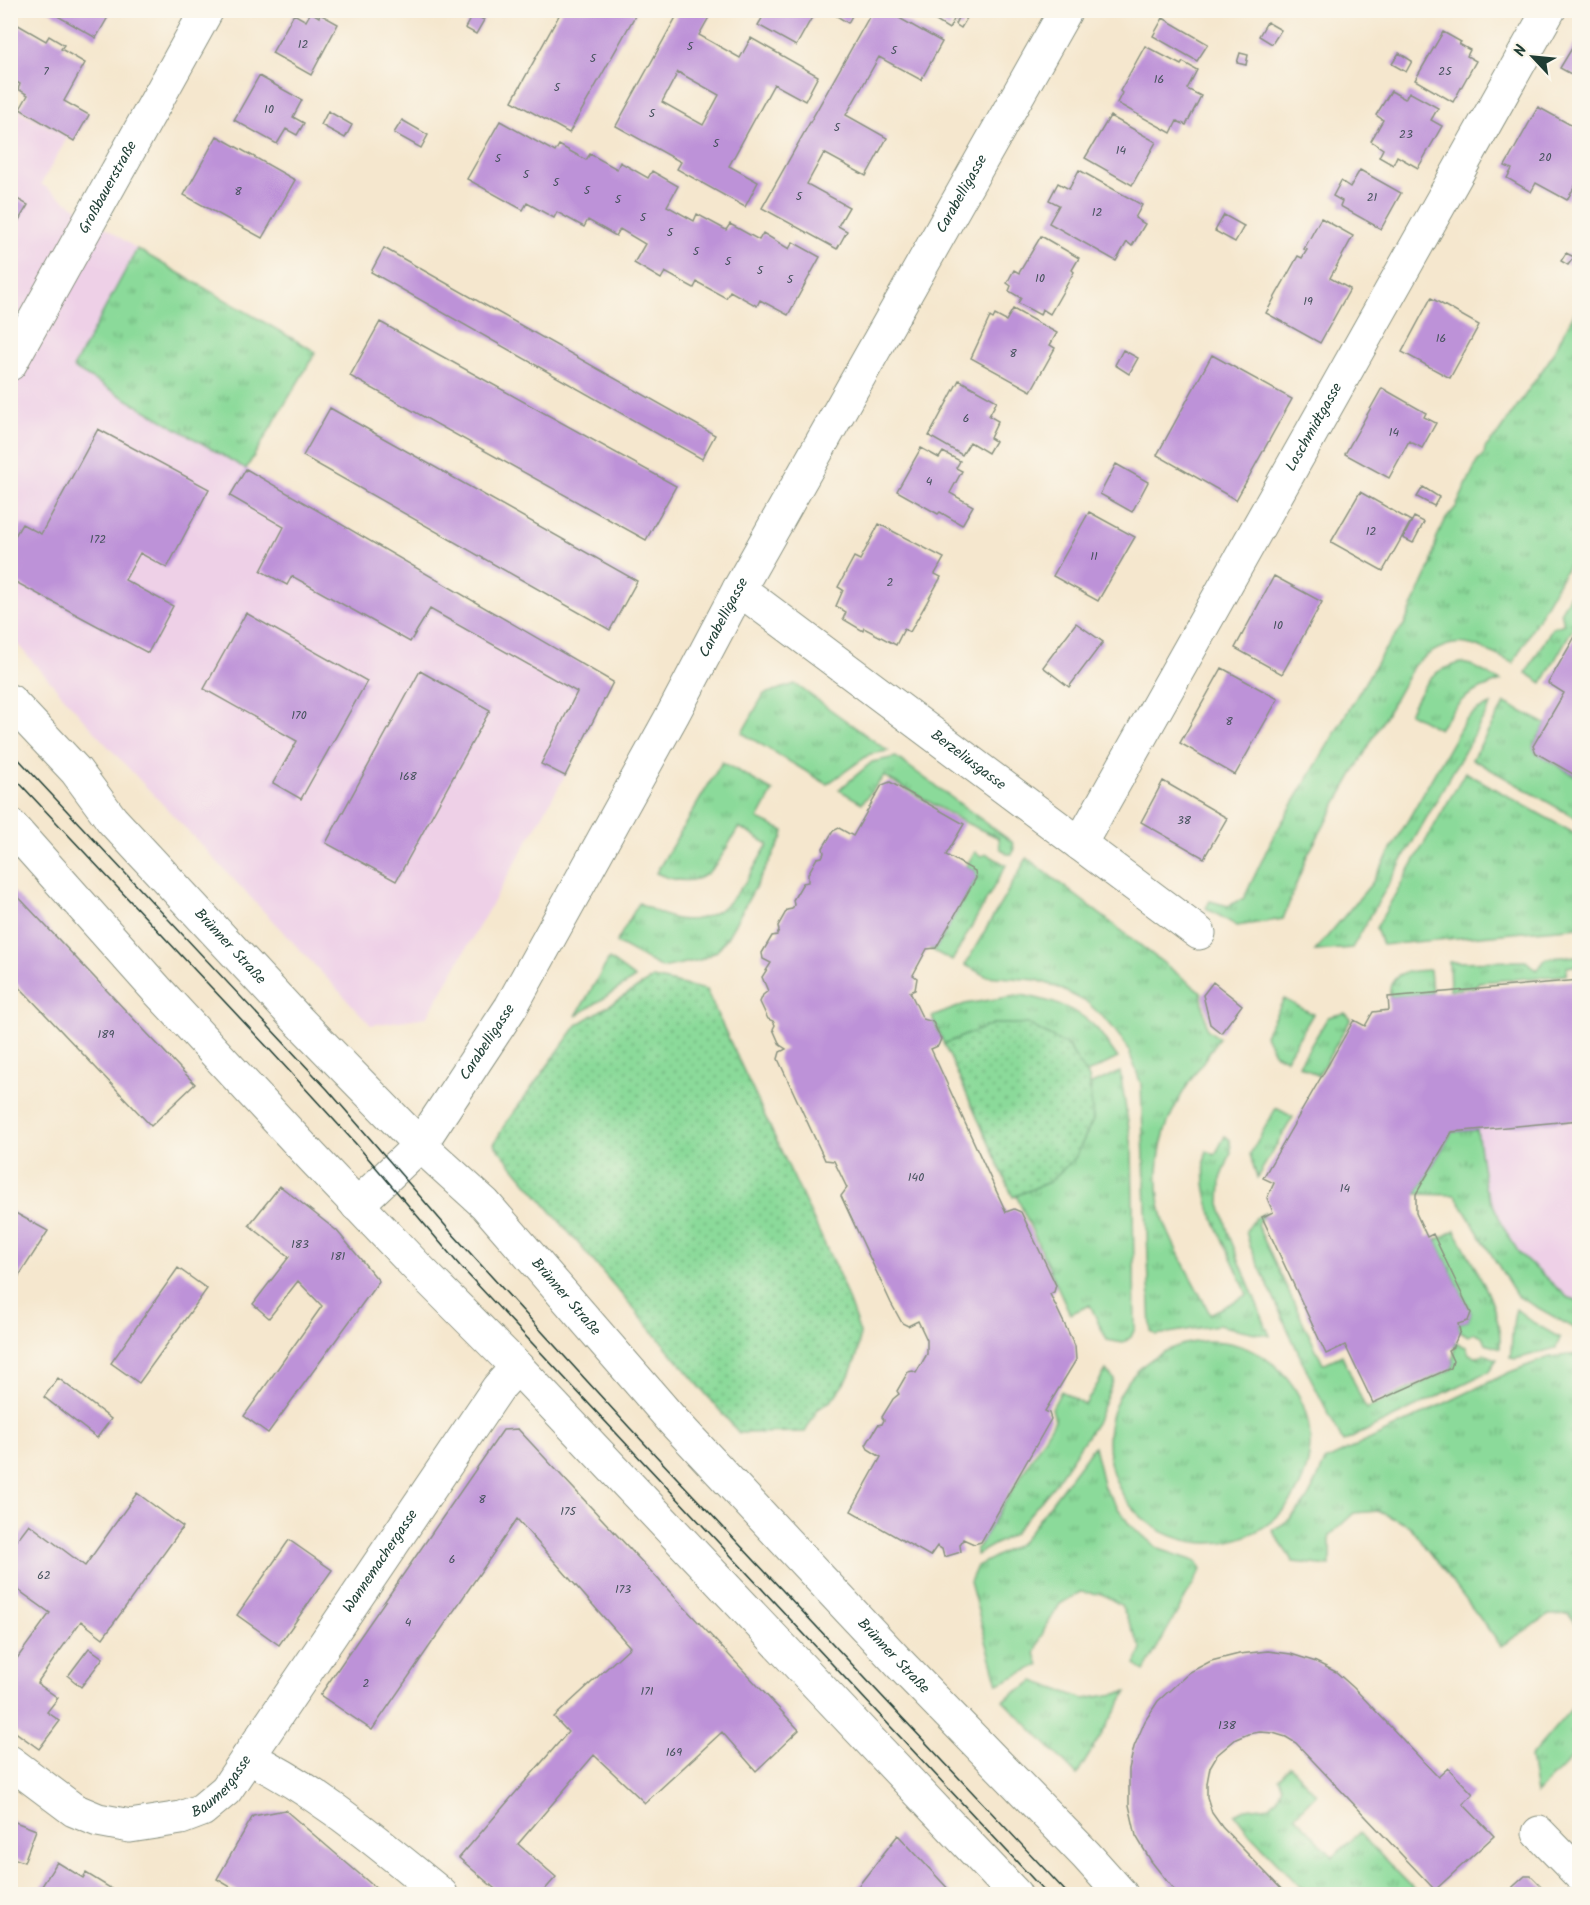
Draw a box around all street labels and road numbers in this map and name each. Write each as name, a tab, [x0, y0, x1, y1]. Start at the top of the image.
street label: Großbauerstraße	[73, 136, 144, 238]
street label: Carabelligasse	[930, 150, 994, 238]
street label: Loschmidtgasse	[1280, 378, 1349, 476]
street label: Carabelligasse	[693, 573, 755, 662]
street label: Berzeliusgasse	[925, 724, 1011, 797]
street label: Brünner Straße	[188, 903, 272, 991]
street label: Carabelligasse	[454, 999, 522, 1085]
street label: Brünner Straße	[525, 1253, 607, 1342]
street label: Wannemachergasse	[337, 1504, 425, 1618]
street label: Brünner Straße	[851, 1613, 935, 1700]
street label: Baumergasse	[188, 1750, 258, 1825]

